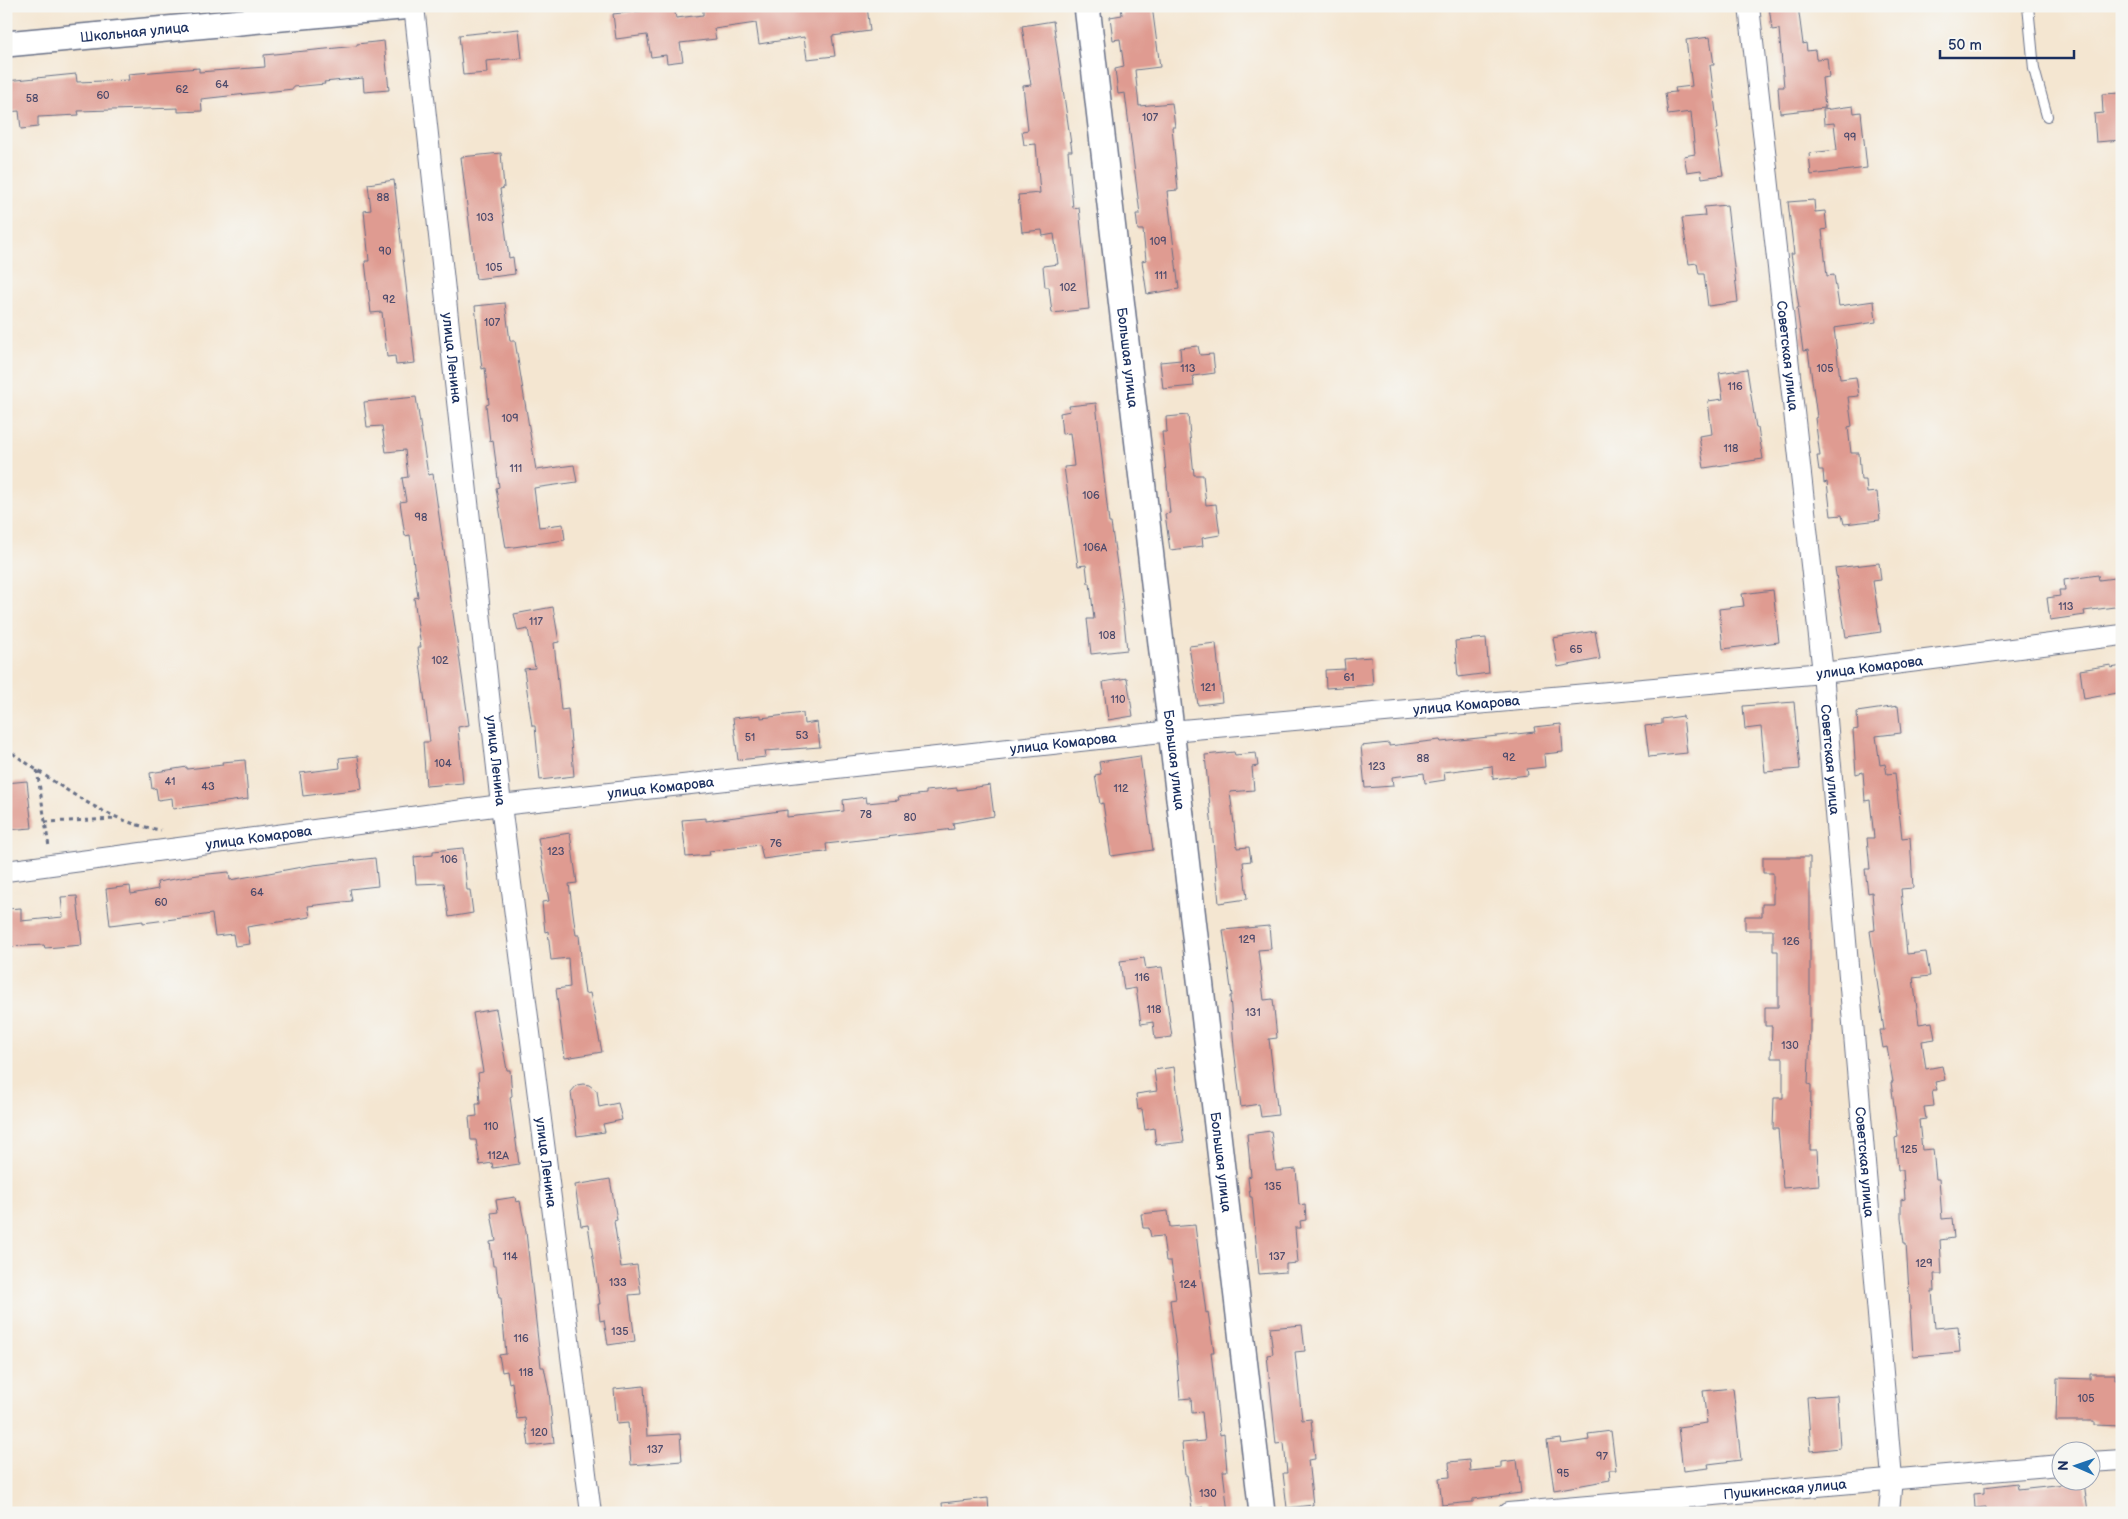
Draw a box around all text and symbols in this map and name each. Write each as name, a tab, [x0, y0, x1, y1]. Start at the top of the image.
street label: Школьная улица	[79, 18, 190, 46]
scale bar	[1940, 28, 2074, 60]
text: 50 m	[1948, 36, 1982, 55]
house number: 64	[215, 78, 229, 91]
house number: 62	[175, 83, 189, 96]
house number: 60	[96, 89, 110, 102]
house number: 58	[26, 92, 38, 105]
house number: 107	[1142, 111, 1159, 124]
house number: 99	[1844, 131, 1856, 144]
house number: 88	[377, 191, 389, 204]
house number: 103	[476, 211, 494, 224]
house number: 109	[1149, 235, 1167, 248]
house number: 90	[379, 245, 392, 258]
house number: 105	[485, 261, 503, 274]
house number: 111	[1155, 269, 1167, 282]
house number: 102	[1059, 281, 1077, 294]
house number: 92	[383, 293, 396, 306]
street label: Советская улица	[1773, 300, 1802, 413]
street label: Большая улица	[1114, 306, 1142, 410]
street label: улица Ленина	[439, 312, 466, 405]
house number: 107	[484, 316, 501, 329]
house number: 113	[1180, 362, 1196, 375]
house number: 105	[1816, 362, 1834, 375]
house number: 116	[1727, 380, 1743, 393]
house number: 109	[501, 412, 519, 425]
house number: 118	[1724, 442, 1738, 455]
house number: 111	[510, 462, 522, 475]
house number: 106	[1082, 489, 1100, 502]
house number: 98	[415, 511, 427, 524]
house number: 106А	[1083, 541, 1107, 554]
house number: 113	[2058, 600, 2074, 613]
house number: 117	[529, 615, 544, 628]
house number: 108	[1098, 629, 1116, 642]
house number: 65	[1569, 643, 1583, 656]
street label: улица Комарова	[1816, 652, 1925, 682]
house number: 102	[431, 654, 449, 667]
house number: 61	[1344, 671, 1354, 684]
house number: 121	[1201, 681, 1215, 694]
street label: улица Комарова	[1412, 691, 1521, 718]
house number: 110	[1111, 693, 1126, 706]
street label: Советская улица	[1817, 704, 1844, 816]
street label: Большая улица	[1160, 709, 1189, 812]
street label: улица Ленина	[483, 714, 510, 808]
street label: улица Комарова	[1009, 728, 1118, 757]
house number: 53	[795, 729, 809, 742]
house number: 51	[745, 731, 755, 744]
house number: 92	[1503, 751, 1516, 764]
house number: 88	[1417, 752, 1429, 765]
house number: 104	[434, 757, 452, 770]
house number: 123	[1368, 760, 1386, 773]
street label: улица Комарова	[606, 773, 716, 802]
house number: 41	[165, 775, 175, 788]
house number: 43	[201, 780, 215, 793]
house number: 112	[1113, 782, 1129, 795]
house number: 78	[860, 808, 872, 821]
house number: 80	[904, 811, 917, 824]
street label: улица Комарова	[204, 822, 314, 853]
house number: 76	[770, 837, 782, 850]
house number: 123	[547, 845, 565, 858]
house number: 106	[440, 853, 458, 866]
house number: 64	[250, 886, 264, 899]
house number: 60	[154, 896, 168, 909]
house number: 129	[1238, 933, 1256, 946]
house number: 126	[1782, 935, 1800, 948]
house number: 116	[1134, 971, 1150, 984]
house number: 118	[1147, 1003, 1161, 1016]
house number: 131	[1245, 1006, 1261, 1019]
house number: 130	[1781, 1039, 1799, 1052]
street label: Советская улица	[1852, 1106, 1878, 1219]
street label: Большая улица	[1207, 1111, 1236, 1214]
street label: улица Ленина	[532, 1116, 561, 1209]
house number: 110	[484, 1120, 499, 1133]
house number: 125	[1900, 1143, 1918, 1156]
house number: 112А	[487, 1149, 509, 1162]
house number: 135	[1264, 1180, 1282, 1193]
house number: 114	[502, 1250, 518, 1263]
house number: 137	[1269, 1250, 1286, 1263]
house number: 129	[1915, 1257, 1933, 1270]
house number: 133	[609, 1276, 627, 1289]
house number: 124	[1179, 1278, 1197, 1291]
house number: 135	[611, 1325, 629, 1338]
house number: 116	[513, 1332, 529, 1345]
house number: 118	[519, 1366, 533, 1379]
house number: 105	[2077, 1392, 2095, 1405]
house number: 120	[530, 1426, 548, 1439]
north arrow	[2050, 1442, 2100, 1492]
house number: 137	[647, 1443, 664, 1456]
house number: 97	[1596, 1450, 1608, 1463]
text: N	[2055, 1460, 2072, 1471]
house number: 95	[1557, 1467, 1569, 1480]
street label: Пушкинская улица	[1723, 1475, 1848, 1503]
house number: 130	[1199, 1487, 1217, 1500]

